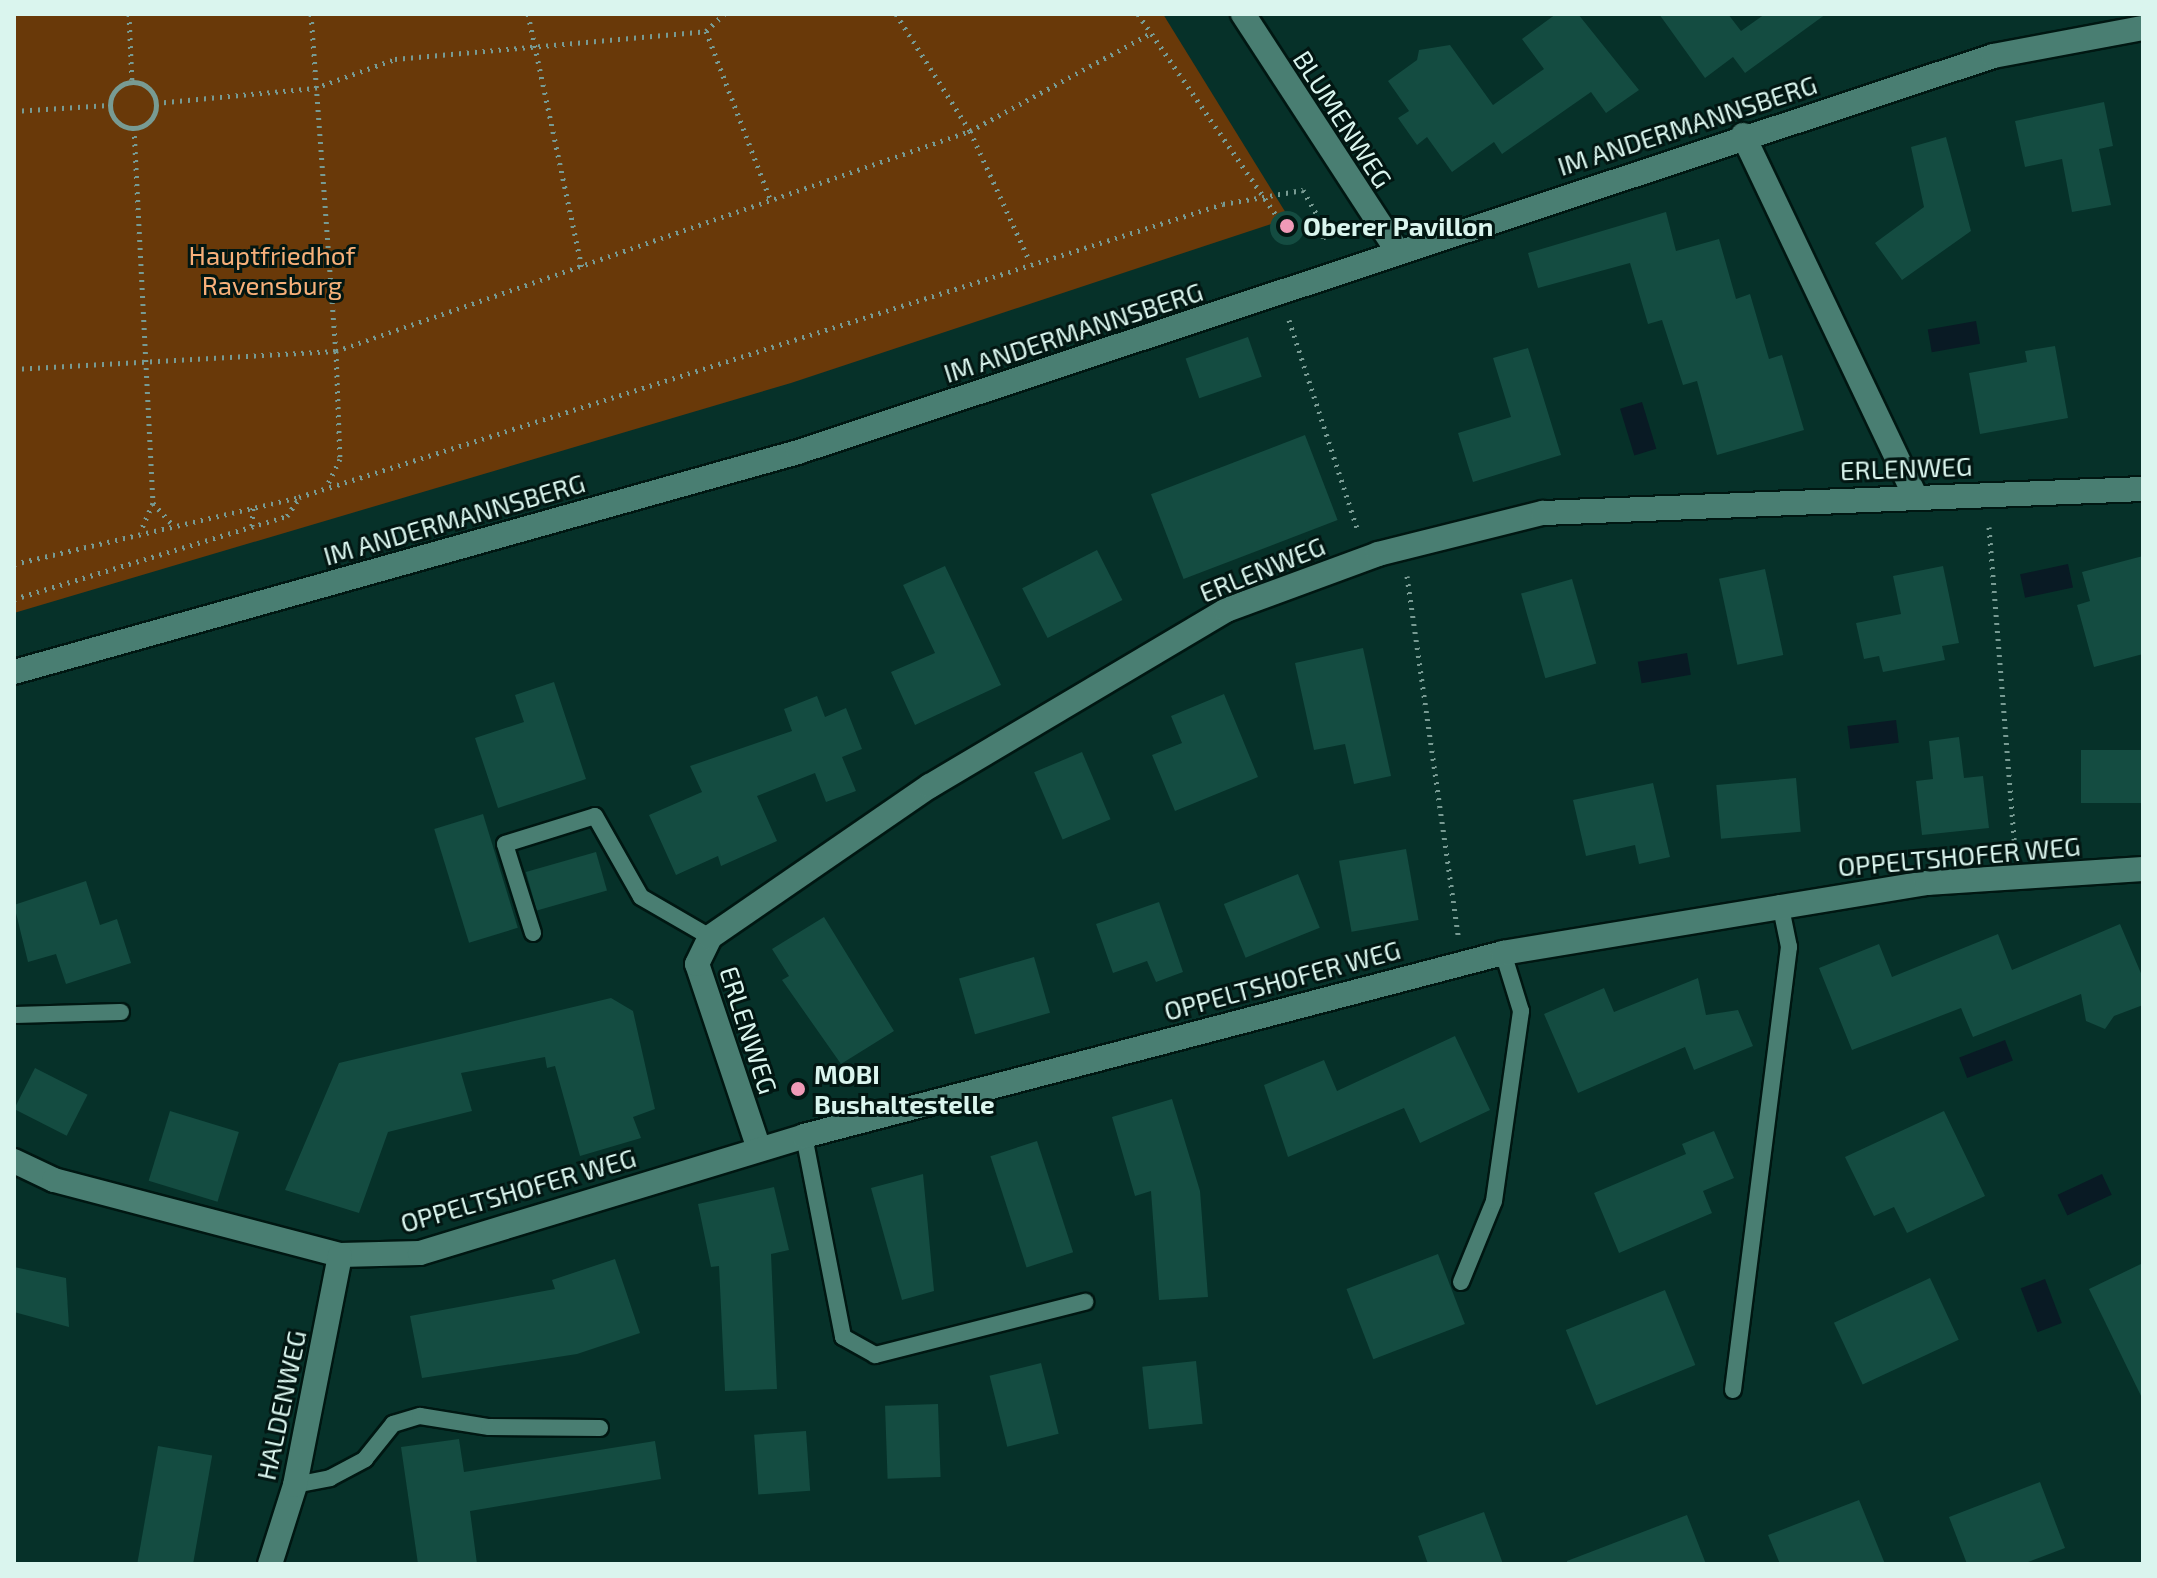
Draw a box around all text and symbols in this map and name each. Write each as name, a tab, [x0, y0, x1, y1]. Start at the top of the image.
street label: BLUMENWEG	[1287, 44, 1399, 194]
street label: IM ANDERMANNSBERG	[1553, 68, 1821, 182]
place label: Oberer Pavillon	[1303, 210, 1494, 242]
marker: Oberer Pavillon	[1278, 217, 1296, 235]
park label: Hauptfriedhof Ravensburg	[189, 239, 355, 300]
street label: IM ANDERMANNSBERG	[939, 275, 1207, 389]
street label: ERLENWEG	[1839, 450, 1973, 486]
street label: IM ANDERMANNSBERG	[319, 467, 589, 571]
street label: ERLENWEG	[1195, 530, 1329, 608]
street label: OPPELTSHOFER WEG	[1836, 830, 2082, 882]
street label: OPPELTSHOFER WEG	[1160, 933, 1404, 1027]
street label: ERLENWEG	[714, 962, 784, 1098]
place label: MOBI Bushaltestelle	[814, 1058, 995, 1120]
marker: MOBI Bushaltestelle	[789, 1080, 807, 1098]
street label: OPPELTSHOFER WEG	[397, 1141, 639, 1239]
street label: HALDENWEG	[250, 1327, 312, 1483]

